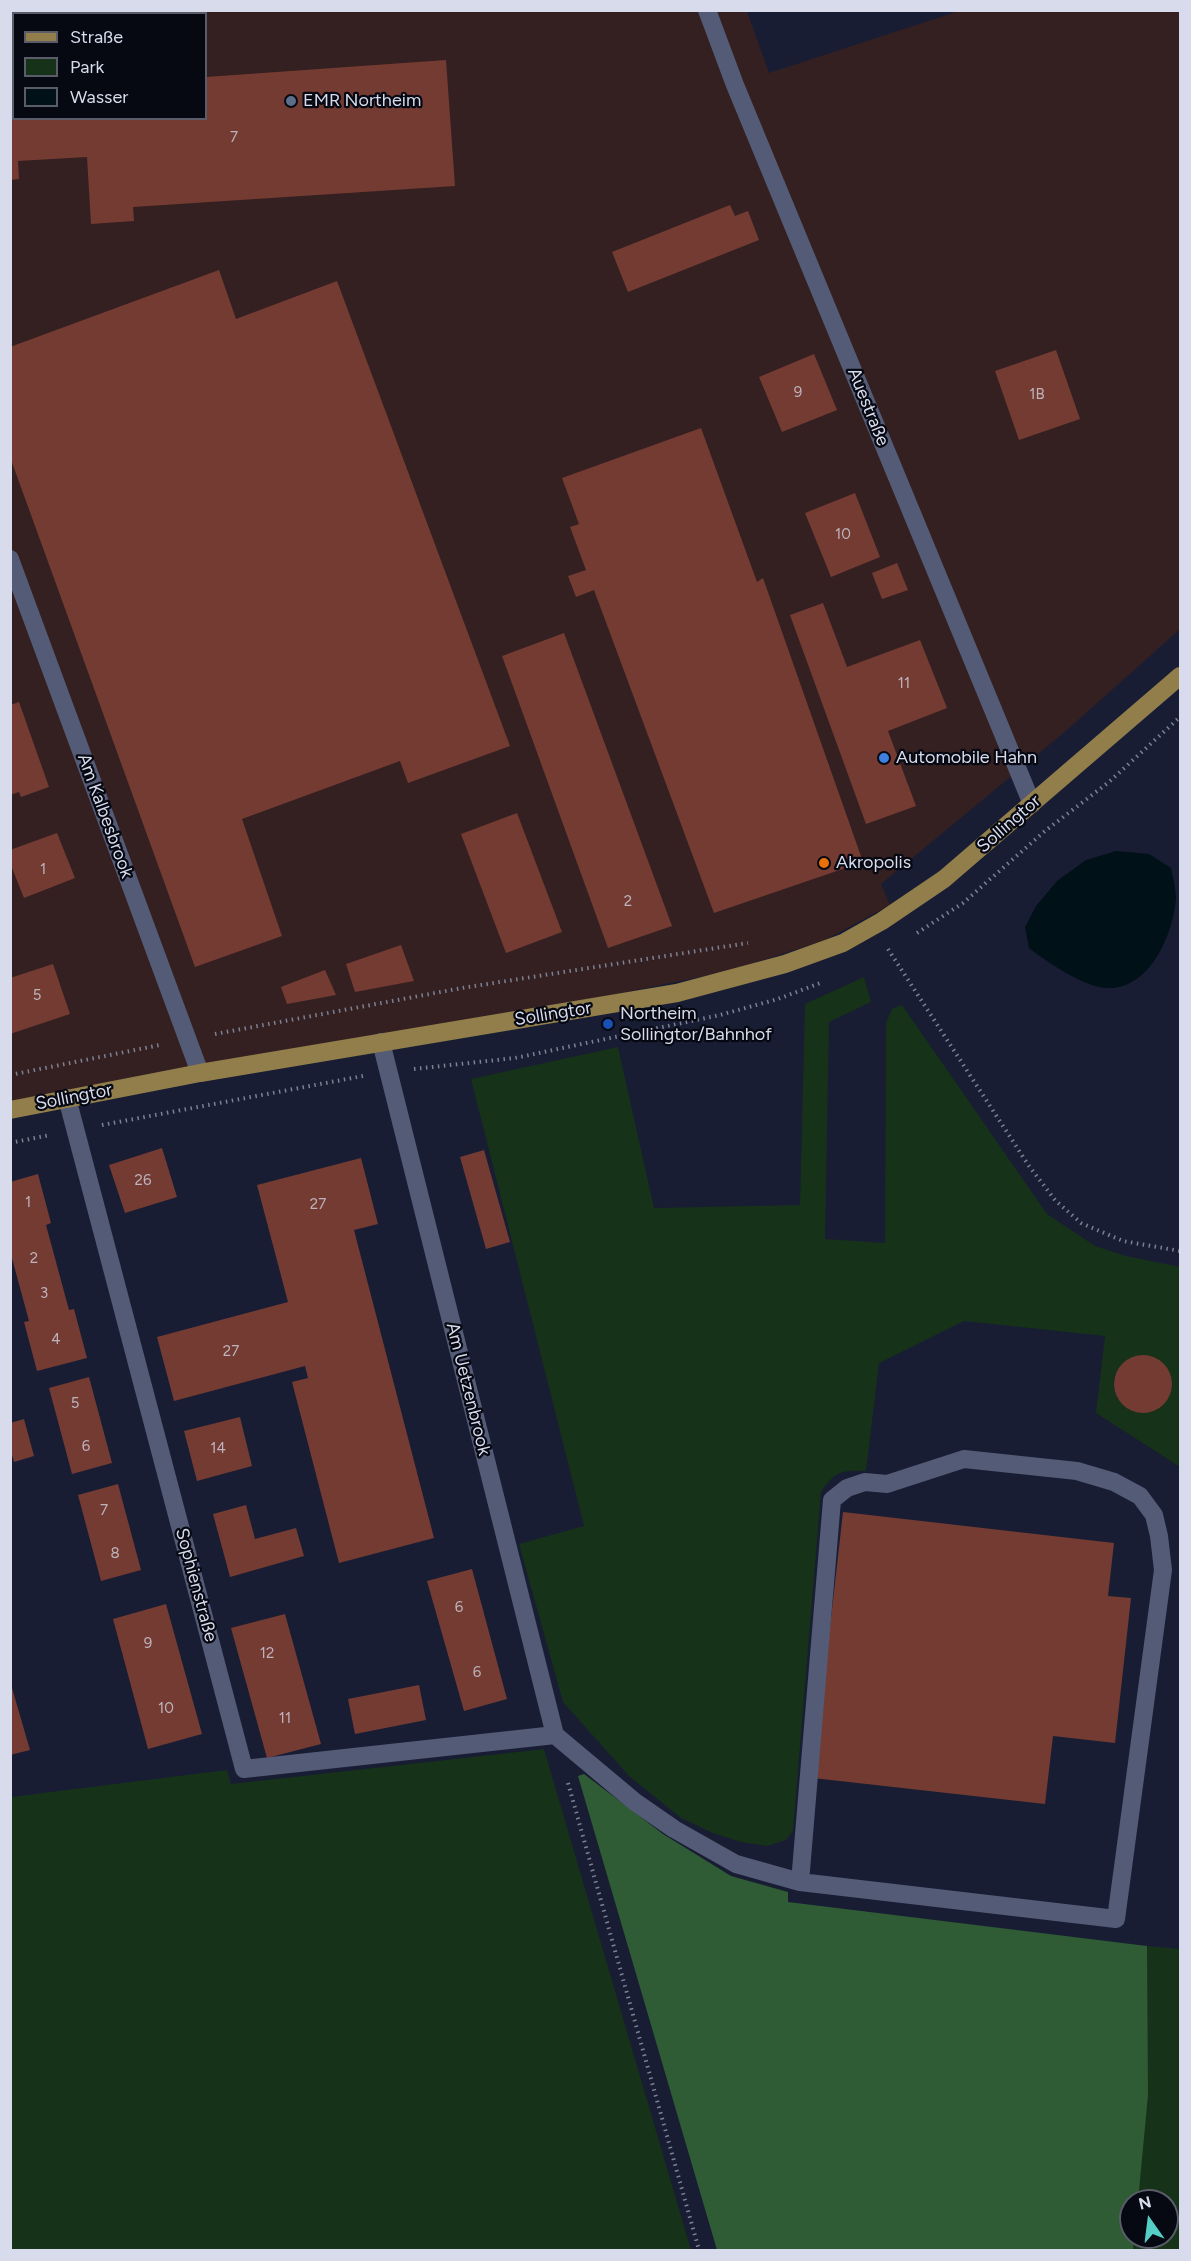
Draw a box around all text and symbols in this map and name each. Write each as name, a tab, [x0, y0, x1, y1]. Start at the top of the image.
legend	[12, 12, 207, 120]
text: Straße	[70, 26, 123, 48]
text: Park	[70, 56, 104, 78]
text: Wasser	[70, 86, 128, 108]
place label: EMR Northeim	[303, 90, 421, 112]
marker: EMR Northeim	[284, 94, 298, 108]
house number: 7	[230, 129, 238, 147]
street label: Auestraße	[843, 365, 893, 449]
house number: 9	[794, 384, 802, 402]
house number: 1B	[1029, 386, 1045, 404]
house number: 10	[835, 526, 851, 544]
house number: 11	[898, 675, 910, 693]
place label: Automobile Hahn	[896, 747, 1037, 769]
street label: Am Kalbesbrook	[72, 751, 138, 881]
marker: Automobile Hahn	[877, 751, 891, 765]
street label: Sollingtor	[973, 790, 1045, 858]
place label: Akropolis	[836, 852, 911, 874]
marker: Akropolis	[817, 856, 831, 870]
house number: 1	[40, 861, 46, 879]
house number: 2	[624, 893, 632, 911]
house number: 5	[33, 987, 41, 1005]
street label: Sollingtor	[513, 997, 593, 1031]
place label: Northeim Sollingtor/Bahnhof	[620, 1003, 772, 1046]
marker: Northeim Sollingtor/Bahnhof	[601, 1017, 615, 1031]
street label: Sollingtor	[34, 1079, 114, 1115]
house number: 26	[135, 1172, 151, 1190]
house number: 1	[25, 1194, 31, 1212]
house number: 27	[310, 1196, 326, 1214]
house number: 2	[30, 1250, 38, 1268]
house number: 3	[40, 1285, 48, 1303]
street label: Am Uetzenbrook	[441, 1320, 495, 1458]
house number: 4	[51, 1331, 61, 1349]
house number: 27	[223, 1343, 239, 1361]
house number: 5	[71, 1395, 79, 1413]
house number: 6	[82, 1438, 90, 1456]
house number: 14	[210, 1440, 226, 1458]
house number: 7	[100, 1502, 108, 1520]
street label: Sophienstraße	[170, 1526, 222, 1644]
house number: 8	[110, 1545, 120, 1563]
house number: 6	[455, 1599, 463, 1617]
house number: 9	[144, 1635, 152, 1653]
house number: 12	[260, 1645, 274, 1663]
house number: 6	[473, 1664, 481, 1682]
house number: 10	[158, 1700, 174, 1718]
house number: 11	[279, 1710, 291, 1728]
north arrow	[1119, 2189, 1179, 2249]
text: N	[1137, 2192, 1153, 2214]

